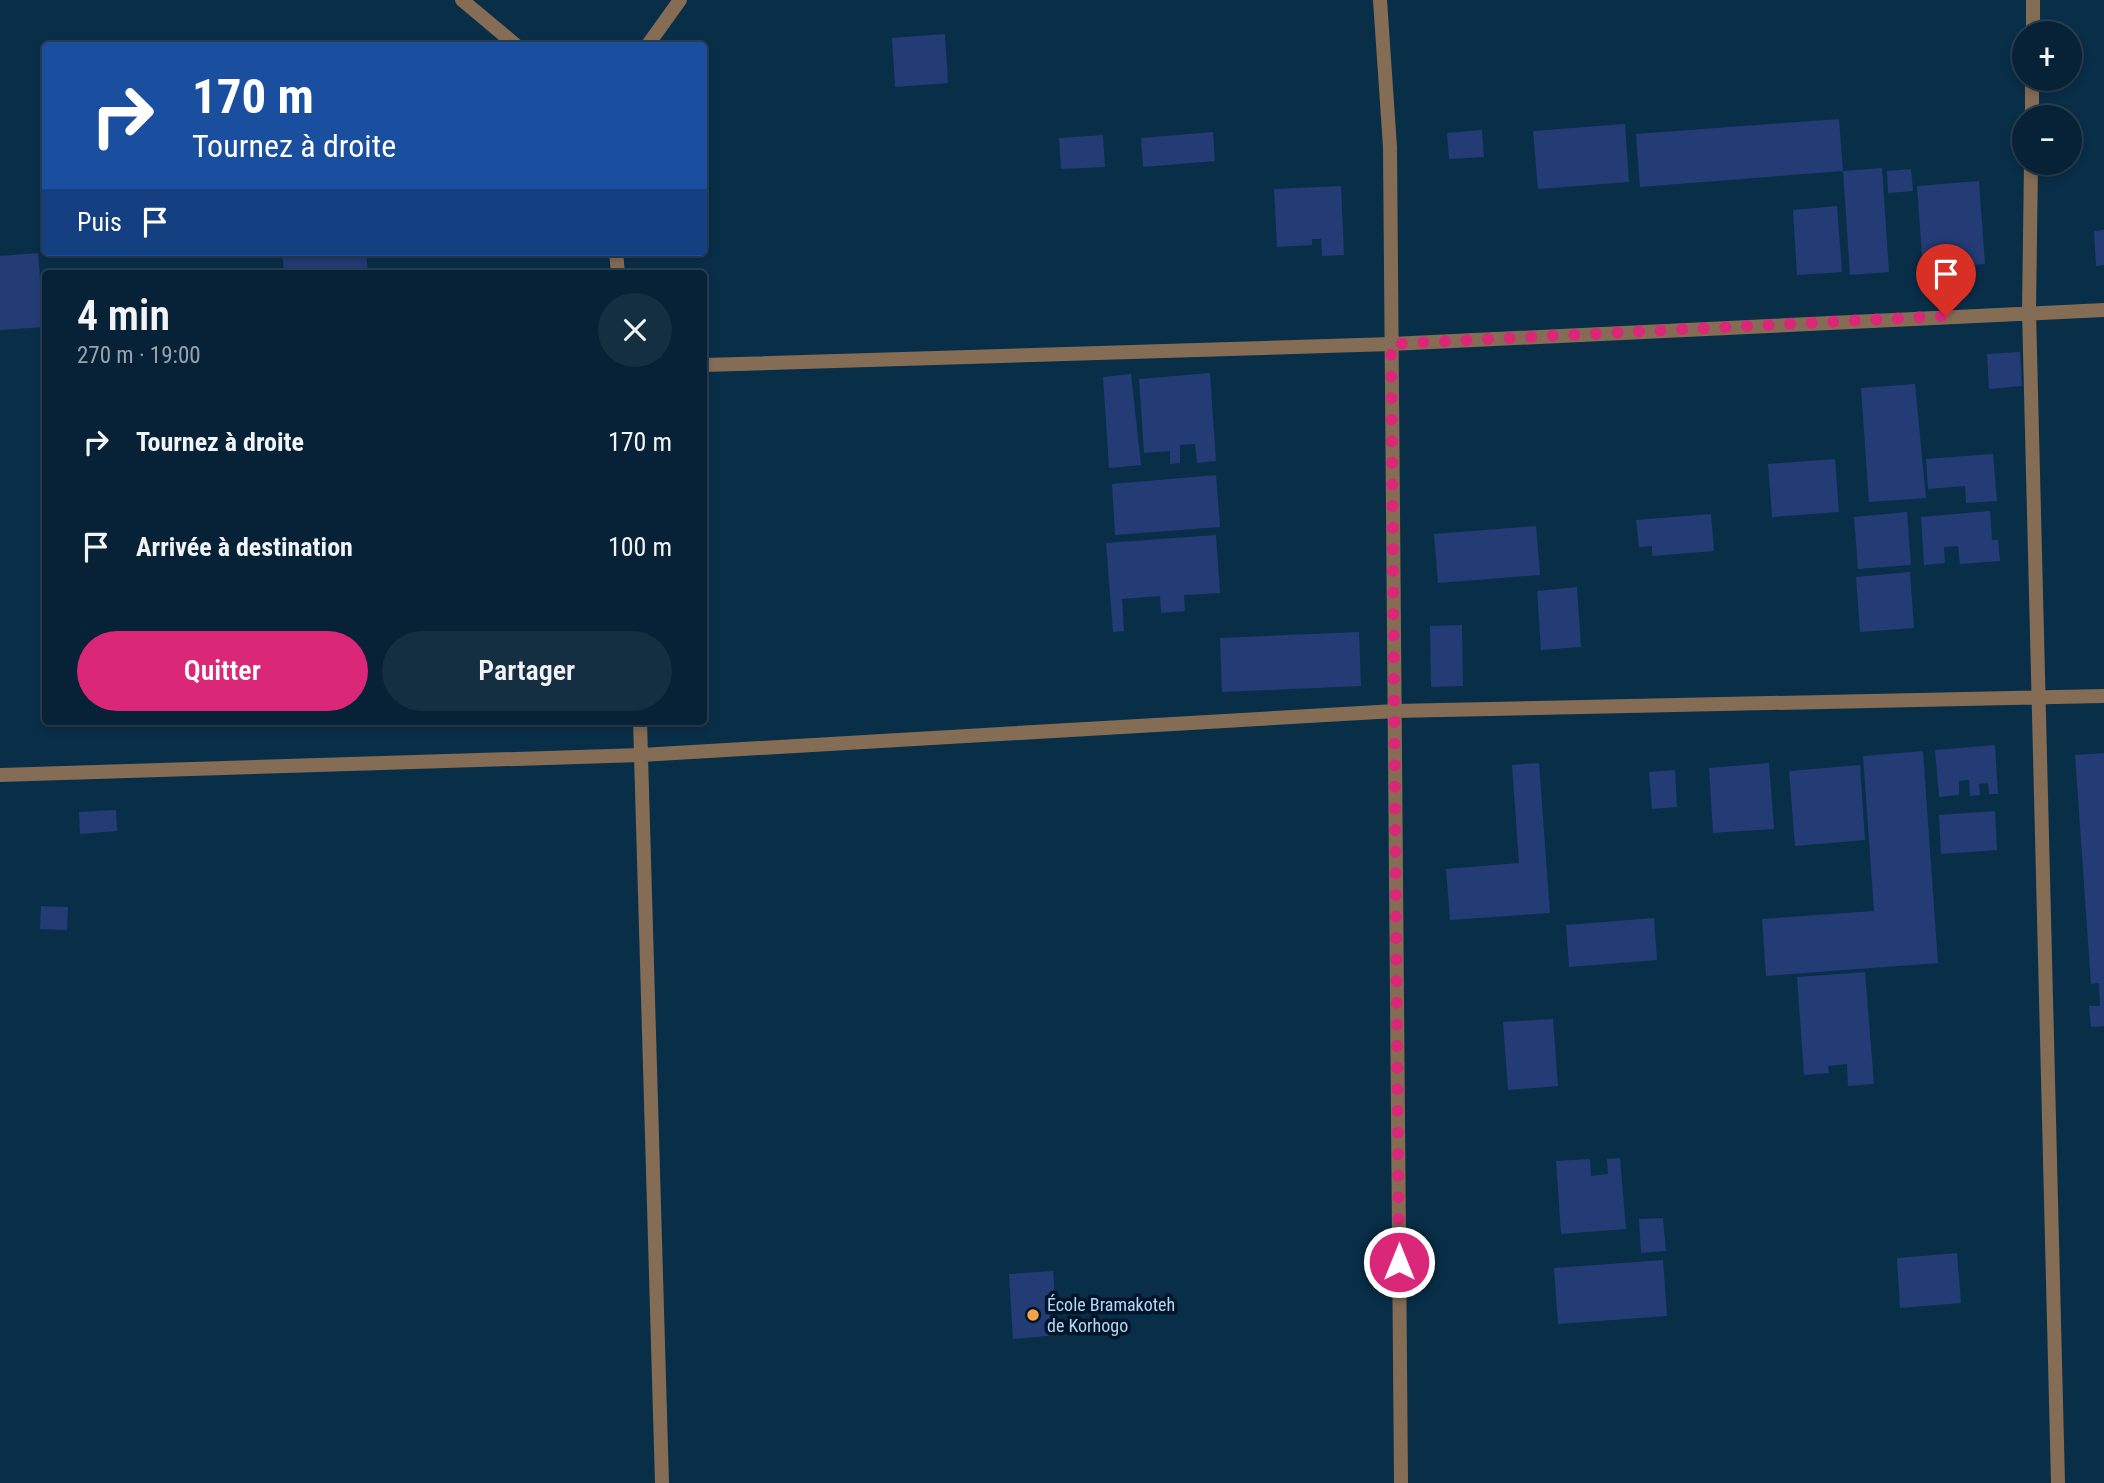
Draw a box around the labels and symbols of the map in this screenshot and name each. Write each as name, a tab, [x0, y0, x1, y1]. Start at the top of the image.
pin	[1916, 244, 1976, 316]
position arrow	[1362, 1225, 1436, 1299]
place label: École Bramakoteh de Korhogo	[1047, 1294, 1175, 1336]
marker: École Bramakoteh de Korhogo	[1025, 1307, 1041, 1323]

